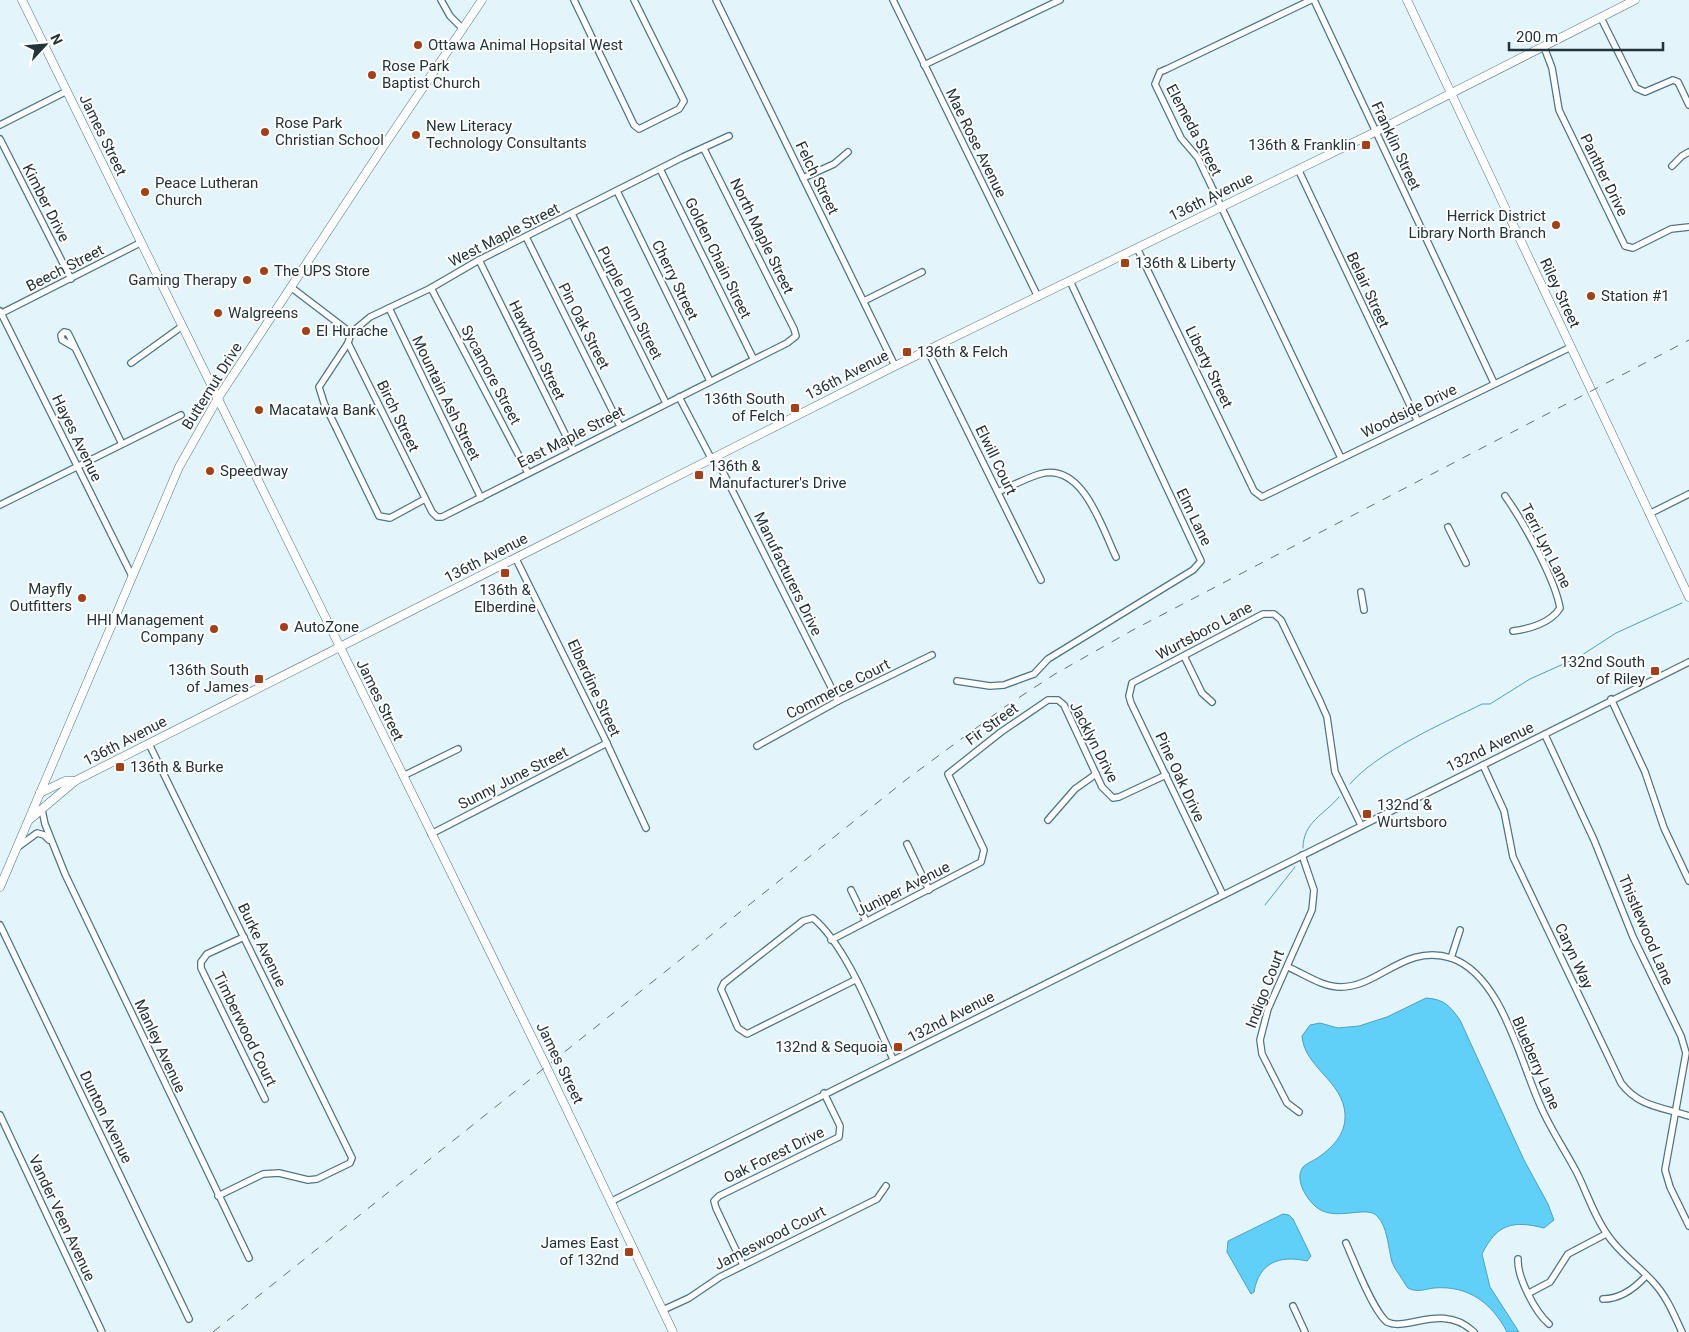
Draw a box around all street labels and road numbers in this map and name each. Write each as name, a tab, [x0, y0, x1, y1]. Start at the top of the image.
street label: Elemeda Street	[1162, 81, 1226, 179]
street label: Mae Rose Avenue	[942, 85, 1010, 201]
street label: James Street	[75, 91, 131, 179]
street label: Franklin Street	[1368, 99, 1424, 193]
street label: Panther Drive	[1576, 131, 1632, 219]
street label: Felch Street	[792, 138, 842, 218]
street label: Kimber Drive	[19, 161, 73, 245]
street label: 136th Avenue	[1166, 169, 1256, 225]
street label: North Maple Street	[726, 175, 798, 297]
street label: Golden Chain Street	[681, 195, 755, 321]
street label: West Maple Street	[446, 199, 563, 271]
street label: Cherry Street	[648, 237, 702, 323]
street label: Beech Street	[23, 241, 107, 295]
street label: Purple Plum Street	[594, 243, 666, 363]
street label: Belair Street	[1343, 249, 1393, 331]
street label: Riley Street	[1536, 255, 1584, 331]
street label: Pin Oak Street	[555, 280, 614, 372]
street label: Hawthorn Street	[505, 297, 569, 403]
street label: Sycamore Street	[457, 322, 525, 428]
street label: Liberty Street	[1181, 323, 1237, 411]
street label: Mountain Ash Street	[408, 333, 484, 463]
street label: Butternut Drive	[178, 339, 246, 433]
street label: 136th Avenue	[802, 346, 892, 404]
street label: Birch Street	[373, 377, 423, 455]
street label: Woodside Drive	[1358, 380, 1460, 442]
street label: Hayes Avenue	[48, 392, 106, 484]
street label: East Maple Street	[515, 402, 628, 472]
street label: Elwill Court	[971, 422, 1021, 498]
street label: Elm Lane	[1172, 485, 1216, 549]
street label: Terri Lyn Lane	[1517, 501, 1575, 591]
street label: Manufacturers Drive	[750, 509, 826, 639]
street label: 136th Avenue	[441, 529, 531, 587]
street label: Wurtsboro Lane	[1153, 598, 1255, 664]
street label: Elberdine Street	[564, 637, 624, 740]
street label: Commerce Court	[783, 655, 893, 723]
street label: James Street	[352, 656, 408, 744]
street label: Fir Street	[962, 699, 1022, 749]
street label: Jacklyn Drive	[1066, 699, 1122, 785]
street label: 136th Avenue	[80, 712, 170, 770]
street label: 132nd Avenue	[1443, 718, 1537, 776]
street label: Pine Oak Drive	[1151, 729, 1209, 825]
street label: Sunny June Street	[455, 743, 571, 813]
street label: Juniper Avenue	[853, 858, 953, 920]
street label: Thistlewood Lane	[1615, 872, 1677, 988]
street label: Burke Avenue	[234, 900, 290, 990]
street label: Caryn Way	[1551, 920, 1597, 992]
street label: Indigo Court	[1242, 947, 1288, 1031]
street label: Timberwood Court	[210, 969, 280, 1089]
street label: 132nd Avenue	[905, 987, 997, 1047]
street label: Manley Avenue	[131, 996, 189, 1096]
street label: Blueberry Lane	[1508, 1014, 1564, 1112]
street label: James Street	[532, 1019, 588, 1107]
street label: Dunton Avenue	[76, 1068, 136, 1166]
street label: Oak Forest Drive	[721, 1123, 827, 1187]
street label: Vander Veen Avenue	[25, 1152, 99, 1284]
street label: Jameswood Court	[711, 1202, 829, 1274]

